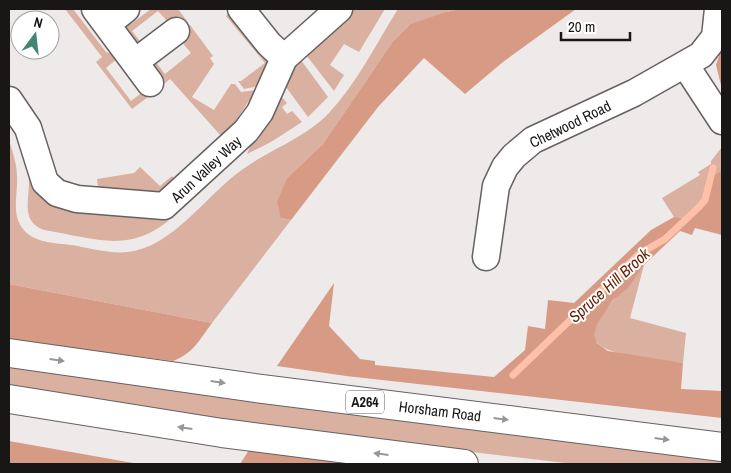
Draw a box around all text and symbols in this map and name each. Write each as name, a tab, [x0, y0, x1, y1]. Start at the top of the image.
north arrow	[10, 10, 60, 60]
scale bar	[561, 10, 630, 42]
text: N	[32, 13, 45, 32]
text: 20 m	[568, 16, 595, 37]
street label: Chetwood Road	[526, 95, 614, 153]
street label: Arun Valley Way	[165, 130, 247, 208]
water label: Spruce Hill Brook	[564, 242, 655, 327]
one-way arrow	[49, 356, 65, 364]
one-way arrow	[210, 379, 226, 387]
road number: A264	[346, 391, 384, 414]
street label: Horsham Road	[398, 396, 482, 426]
one-way arrow	[493, 415, 509, 423]
one-way arrow	[177, 423, 193, 431]
one-way arrow	[654, 435, 670, 443]
one-way arrow	[373, 450, 389, 458]

